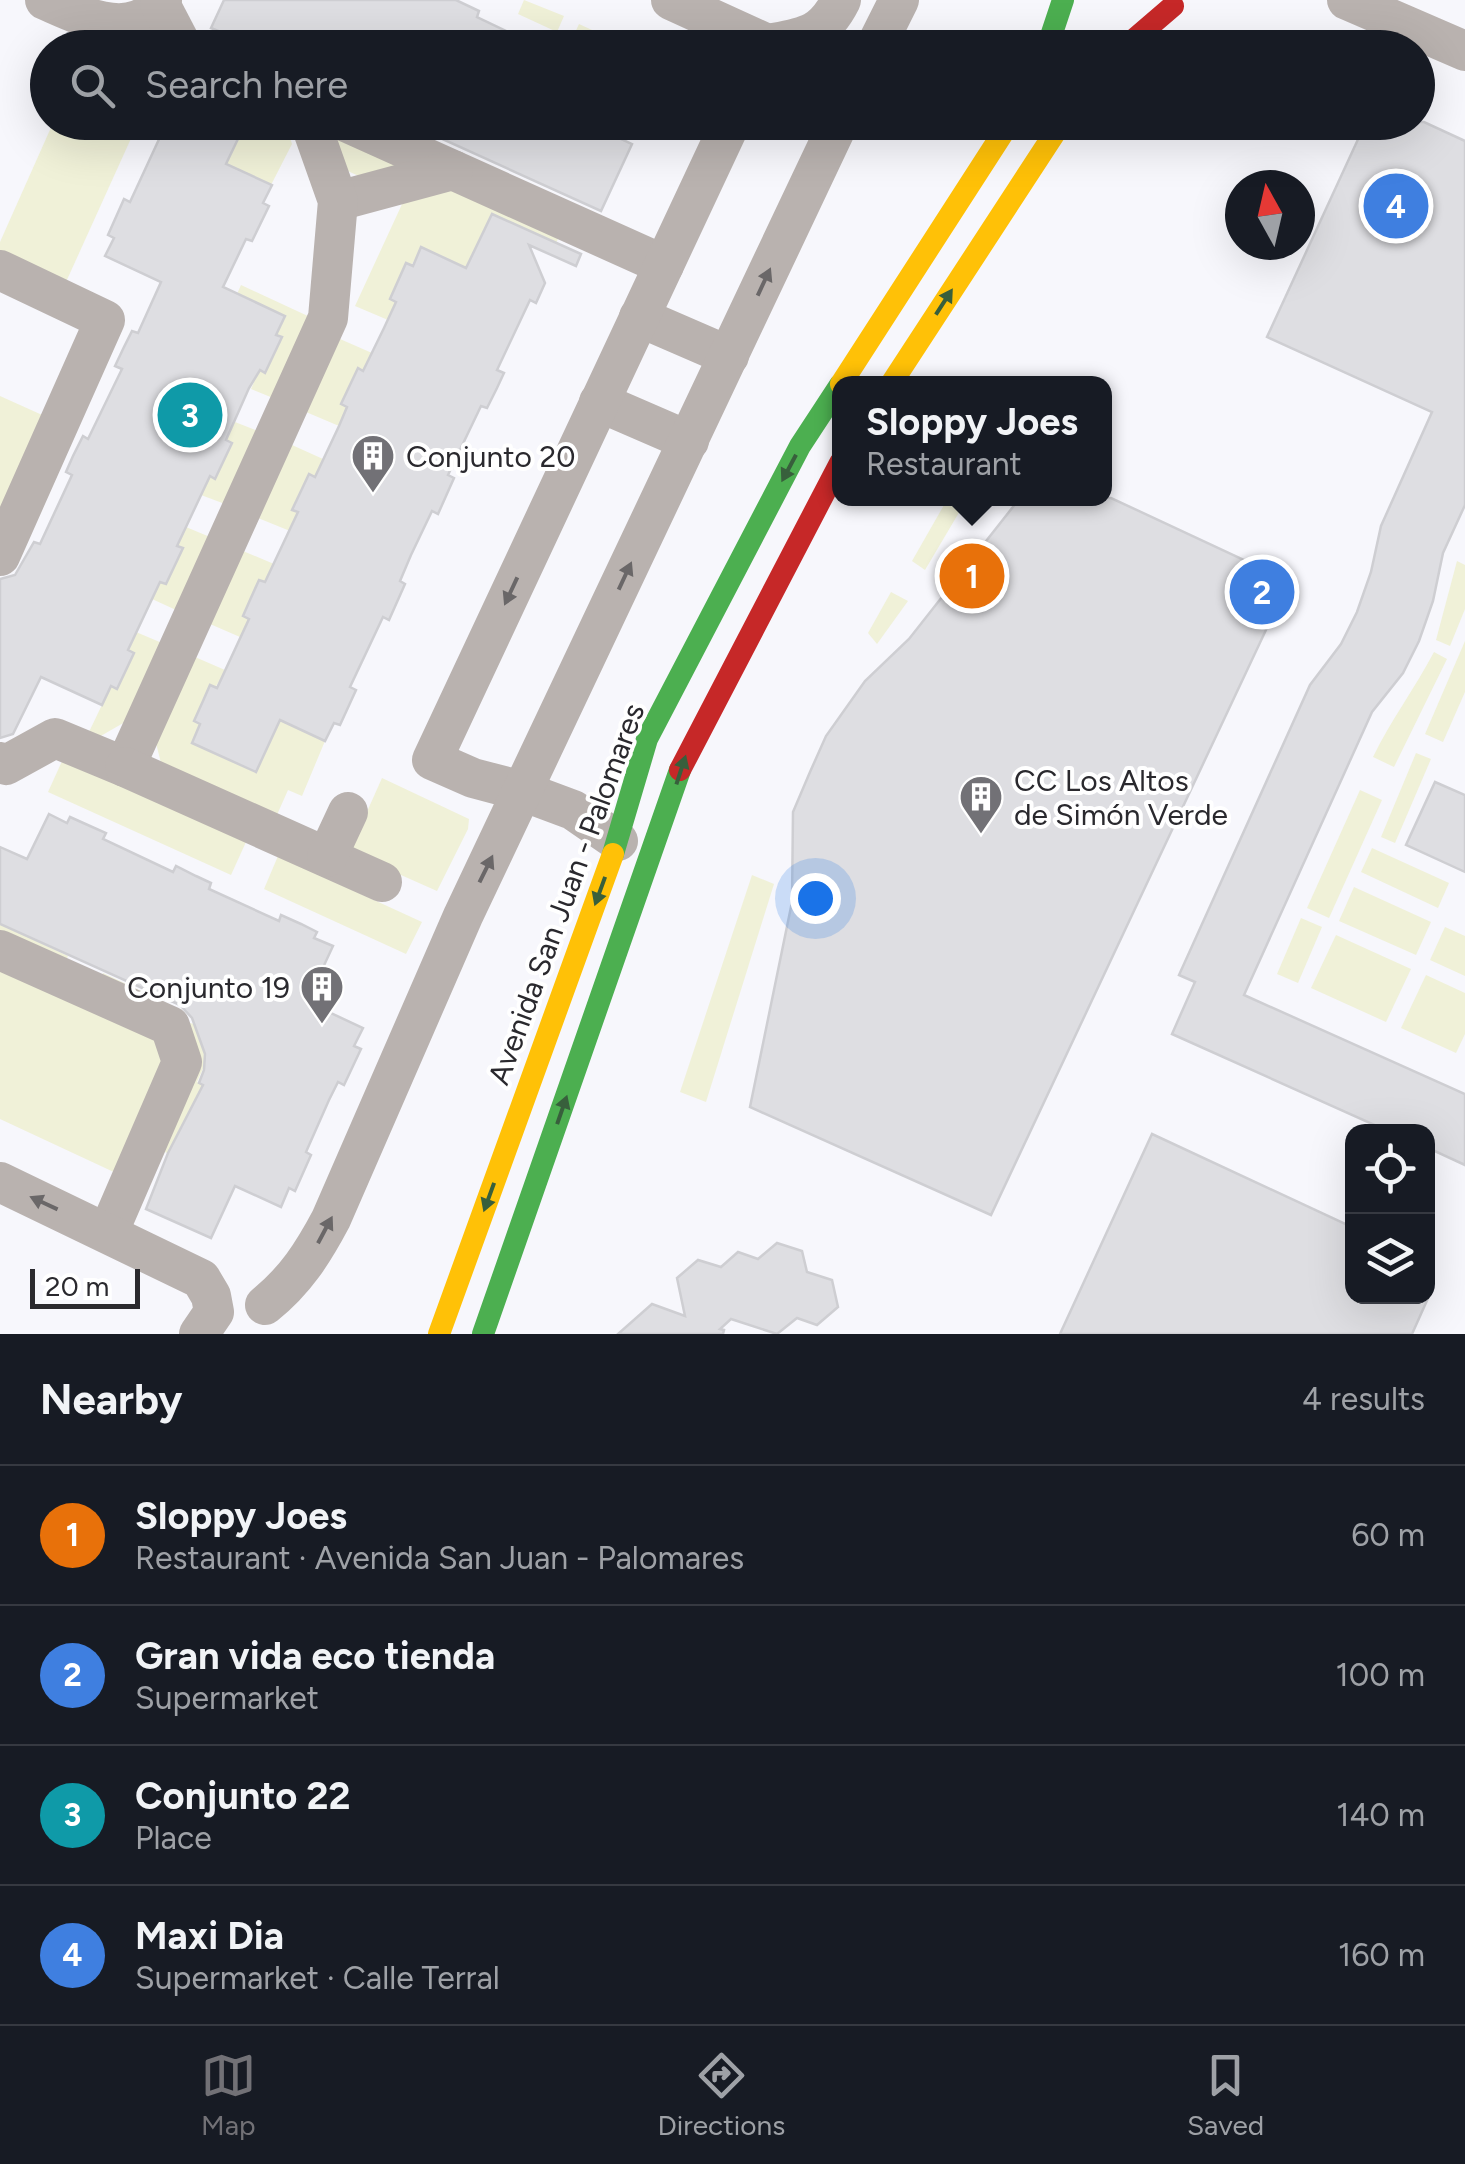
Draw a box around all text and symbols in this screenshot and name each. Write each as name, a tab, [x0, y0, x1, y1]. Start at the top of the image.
search box	[30, 30, 1435, 140]
icon: search	[65, 58, 120, 113]
text: Search here	[145, 62, 348, 108]
pin: 4	[1364, 168, 1428, 244]
north arrow	[1225, 170, 1315, 260]
one-way arrow	[755, 267, 772, 296]
one-way arrow	[934, 288, 953, 315]
popup	[832, 376, 1112, 506]
pin: 3	[158, 378, 222, 452]
text: Sloppy Joes	[866, 399, 1078, 445]
building icon: Conjunto 20	[350, 433, 396, 494]
place label: Conjunto 20	[406, 438, 575, 475]
text: Restaurant	[866, 445, 1022, 483]
one-way arrow	[780, 454, 797, 483]
pin: 1	[940, 538, 1004, 614]
pin: 2	[1230, 554, 1294, 630]
one-way arrow	[617, 561, 634, 590]
one-way arrow	[502, 577, 519, 606]
street label: Avenida San Juan - Palomares	[480, 698, 652, 1090]
one-way arrow	[674, 755, 689, 785]
place label: CC Los Altos de Simón Verde	[1014, 762, 1228, 833]
building icon: CC Los Altos de Simón Verde	[958, 774, 1004, 835]
one-way arrow	[477, 855, 494, 884]
your location	[790, 873, 841, 924]
one-way arrow	[592, 877, 607, 907]
building icon: Conjunto 19	[299, 964, 345, 1025]
place label: Conjunto 19	[127, 969, 290, 1006]
one-way arrow	[555, 1094, 570, 1124]
map controls	[1345, 1124, 1435, 1304]
button: locate	[1345, 1124, 1435, 1214]
one-way arrow	[481, 1182, 496, 1212]
one-way arrow	[29, 1195, 58, 1212]
button: layers	[1345, 1214, 1435, 1304]
one-way arrow	[316, 1216, 333, 1245]
scale bar	[30, 1264, 140, 1308]
text: 20 m	[45, 1269, 109, 1303]
text: Nearby	[40, 1374, 182, 1425]
text: 4 results	[1302, 1380, 1425, 1418]
text: Sloppy Joes	[135, 1493, 347, 1539]
text: 1	[66, 1516, 79, 1554]
text: 60 m	[1351, 1516, 1425, 1554]
text: Restaurant · Avenida San Juan - Palomares	[135, 1539, 744, 1577]
text: Gran vida eco tienda	[135, 1633, 495, 1679]
text: 2	[63, 1656, 82, 1694]
text: 100 m	[1336, 1656, 1425, 1694]
text: Supermarket	[135, 1679, 319, 1717]
text: Conjunto 22	[135, 1773, 351, 1819]
text: 3	[64, 1796, 81, 1834]
text: 140 m	[1336, 1796, 1425, 1834]
text: Place	[135, 1819, 212, 1857]
text: Maxi Dia	[135, 1913, 284, 1959]
text: 4	[62, 1936, 83, 1974]
text: 160 m	[1338, 1936, 1425, 1974]
text: Supermarket · Calle Terral	[135, 1959, 500, 1997]
tab: Map	[201, 2048, 256, 2142]
tab: Directions	[658, 2048, 785, 2142]
tab: Saved	[1187, 2048, 1264, 2142]

